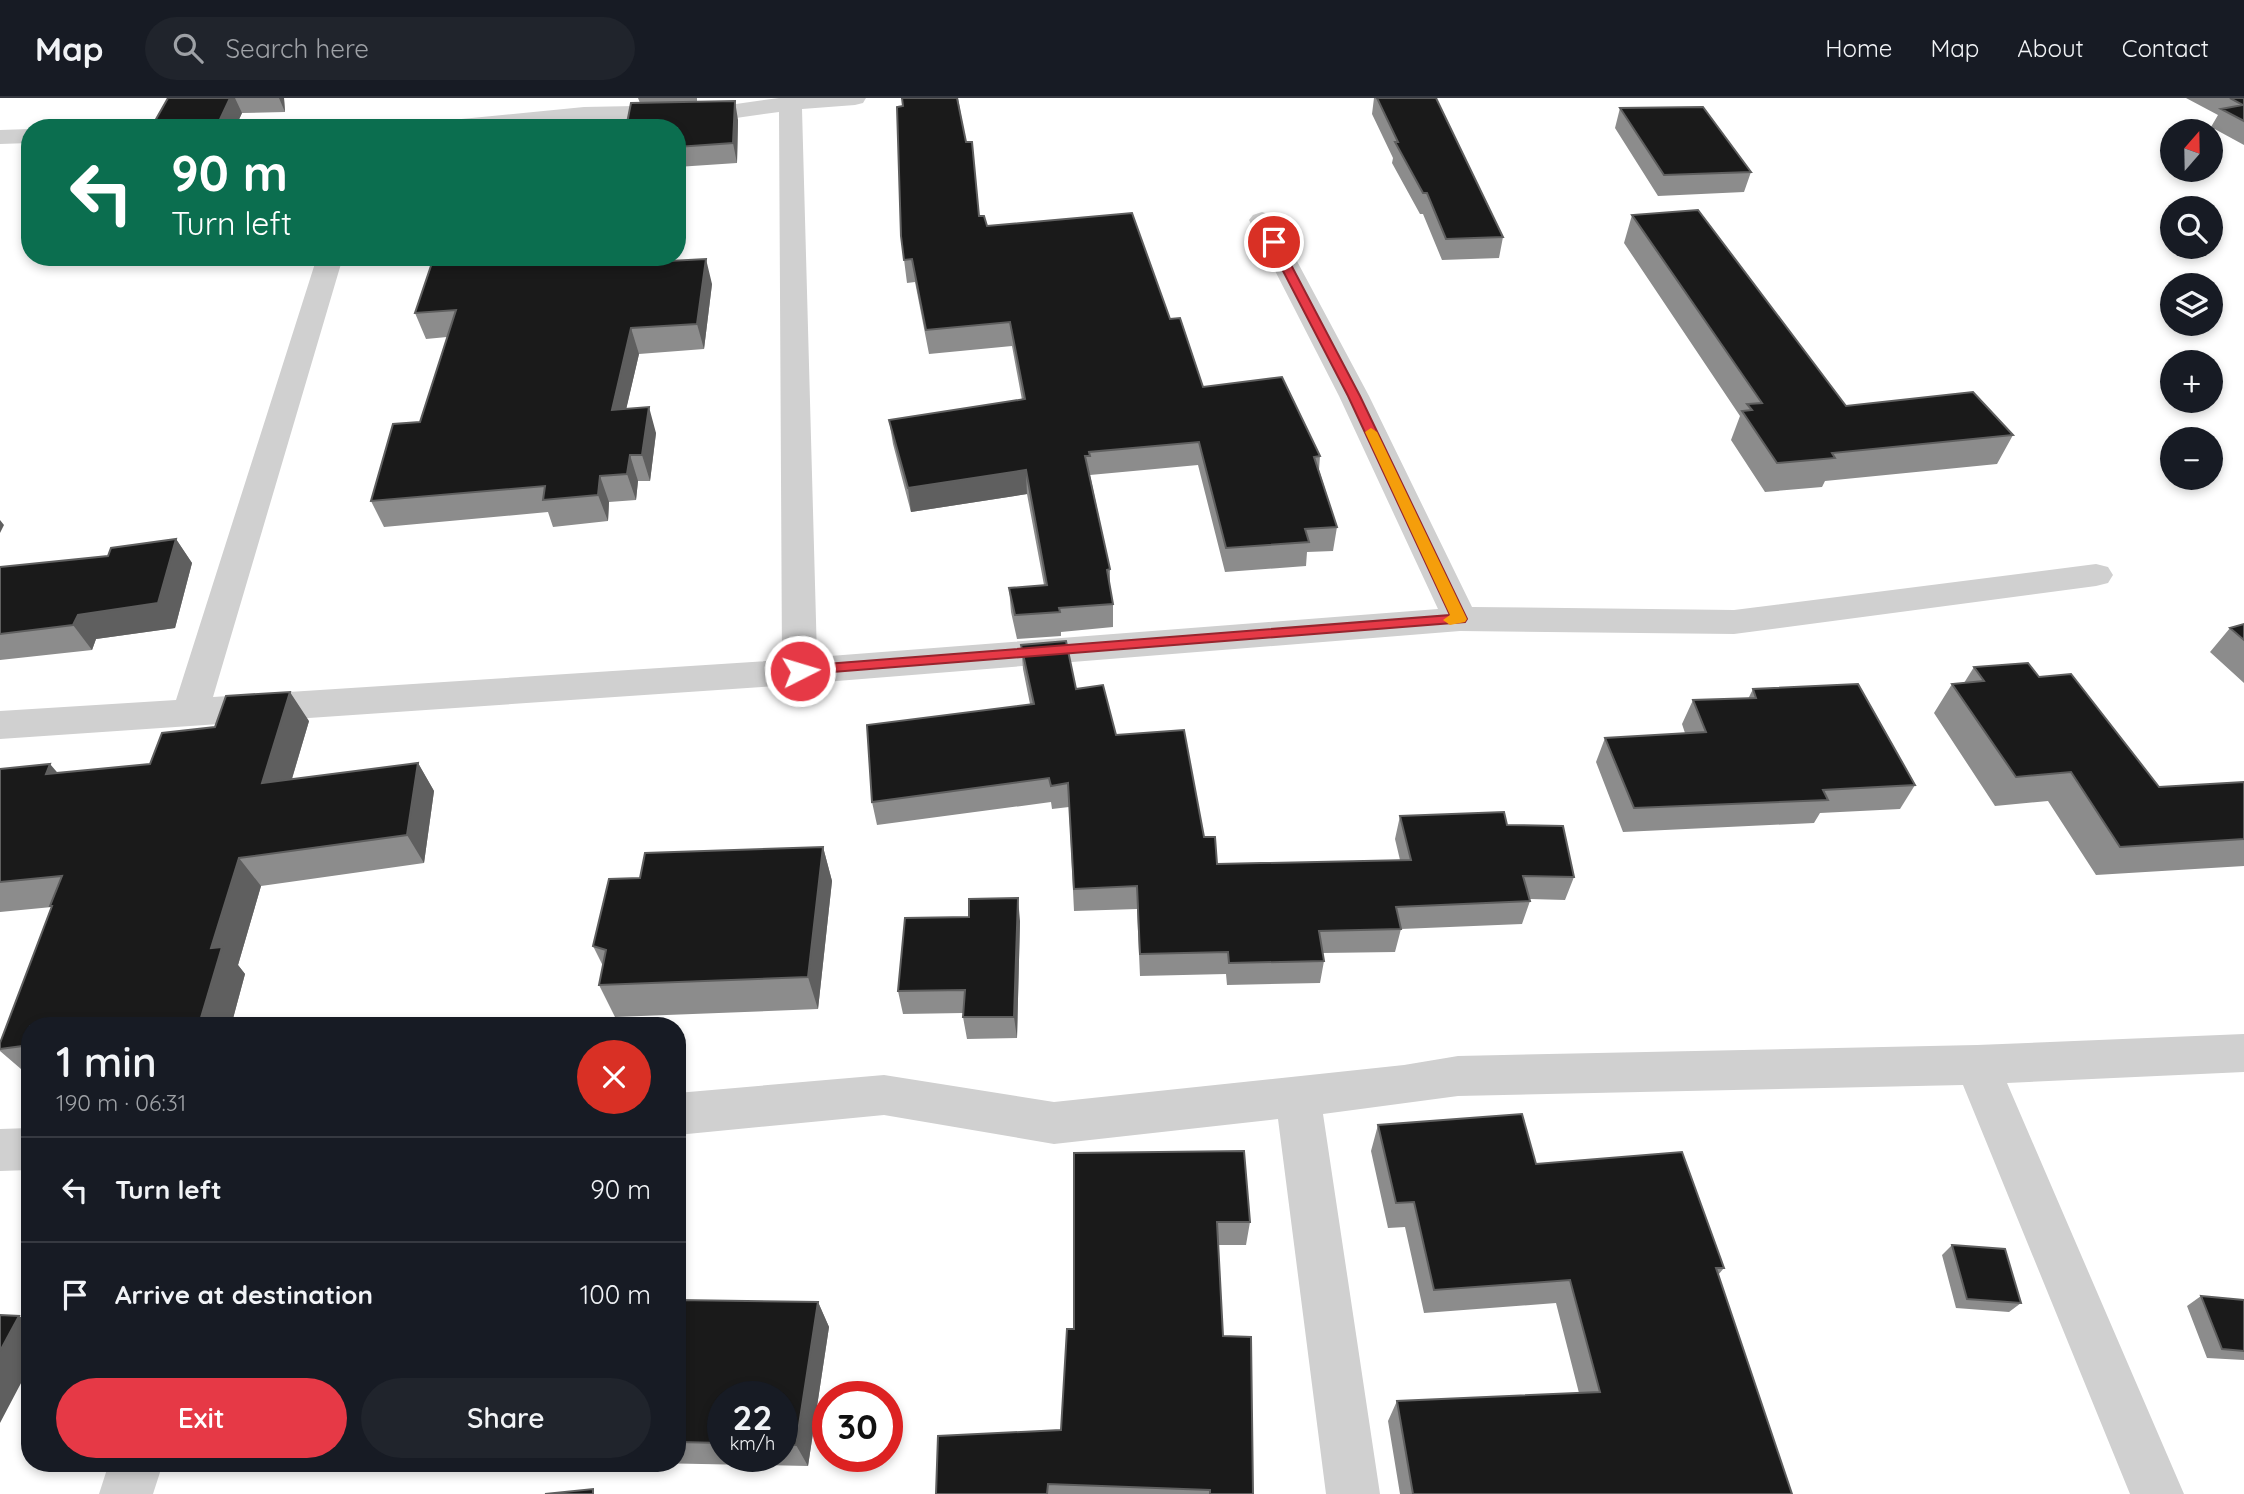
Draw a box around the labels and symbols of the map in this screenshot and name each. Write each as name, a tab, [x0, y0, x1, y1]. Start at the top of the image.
north arrow	[2160, 119, 2222, 182]
pin	[1244, 212, 1304, 272]
position arrow	[763, 634, 837, 708]
speed limit sign: 30	[812, 1381, 903, 1472]

